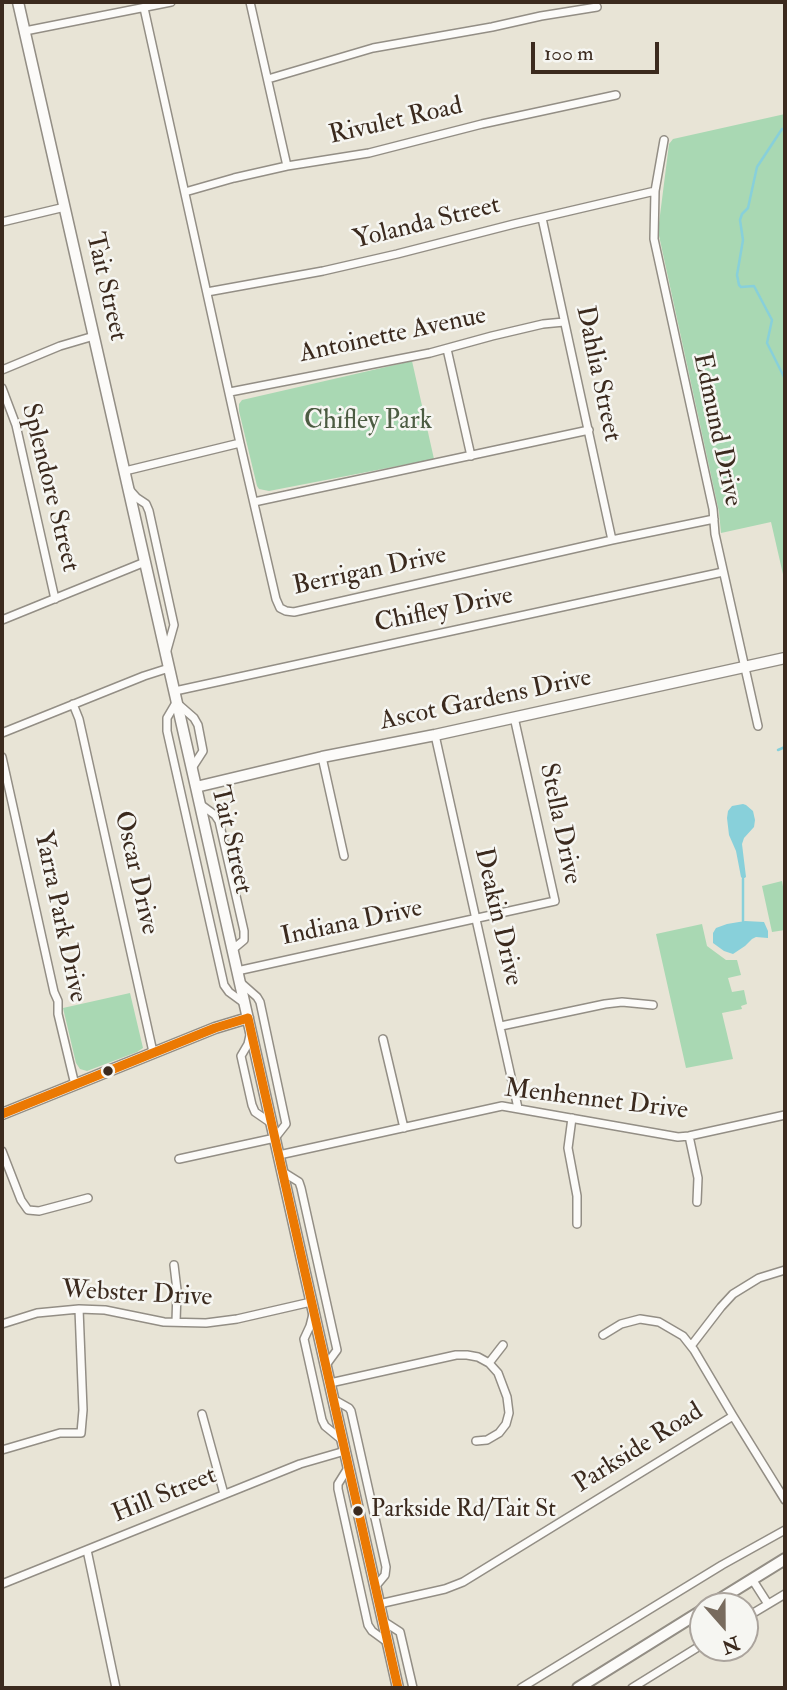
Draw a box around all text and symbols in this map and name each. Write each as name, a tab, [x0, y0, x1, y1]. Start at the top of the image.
scale bar	[535, 28, 663, 72]
text: 100 m	[544, 40, 594, 67]
street label: Rivulet Road	[326, 92, 466, 152]
street label: Yolanda Street	[350, 191, 504, 257]
street label: Tait Street	[77, 230, 133, 344]
street label: Antoinette Avenue	[297, 301, 489, 371]
street label: Dahlia Street	[567, 303, 627, 445]
street label: Edmund Drive	[685, 350, 747, 510]
street label: Splendore Street	[13, 401, 85, 575]
park label: Chifley Park	[304, 406, 432, 438]
street label: Berrigan Drive	[290, 541, 450, 603]
street label: Chifley Drive	[372, 581, 516, 641]
street label: Ascot Gardens Drive	[377, 663, 595, 739]
street label: Stella Drive	[531, 761, 587, 887]
street label: Tait Street	[202, 783, 258, 897]
street label: Oscar Drive	[106, 808, 164, 938]
street label: Yarra Park Drive	[26, 829, 92, 1005]
street label: Deakin Drive	[466, 845, 528, 989]
street label: Indiana Drive	[279, 894, 425, 954]
unlabelled marker	[101, 1064, 115, 1078]
street label: Menhennet Drive	[502, 1074, 690, 1128]
street label: Webster Drive	[61, 1275, 213, 1315]
street label: Parkside Road	[569, 1397, 709, 1501]
street label: Hill Street	[108, 1461, 222, 1531]
place label: Parkside Rd/Tait St	[371, 1497, 556, 1525]
marker: Parkside Rd/Tait St	[351, 1504, 365, 1518]
north arrow	[689, 1592, 759, 1662]
text: N	[719, 1630, 743, 1659]

